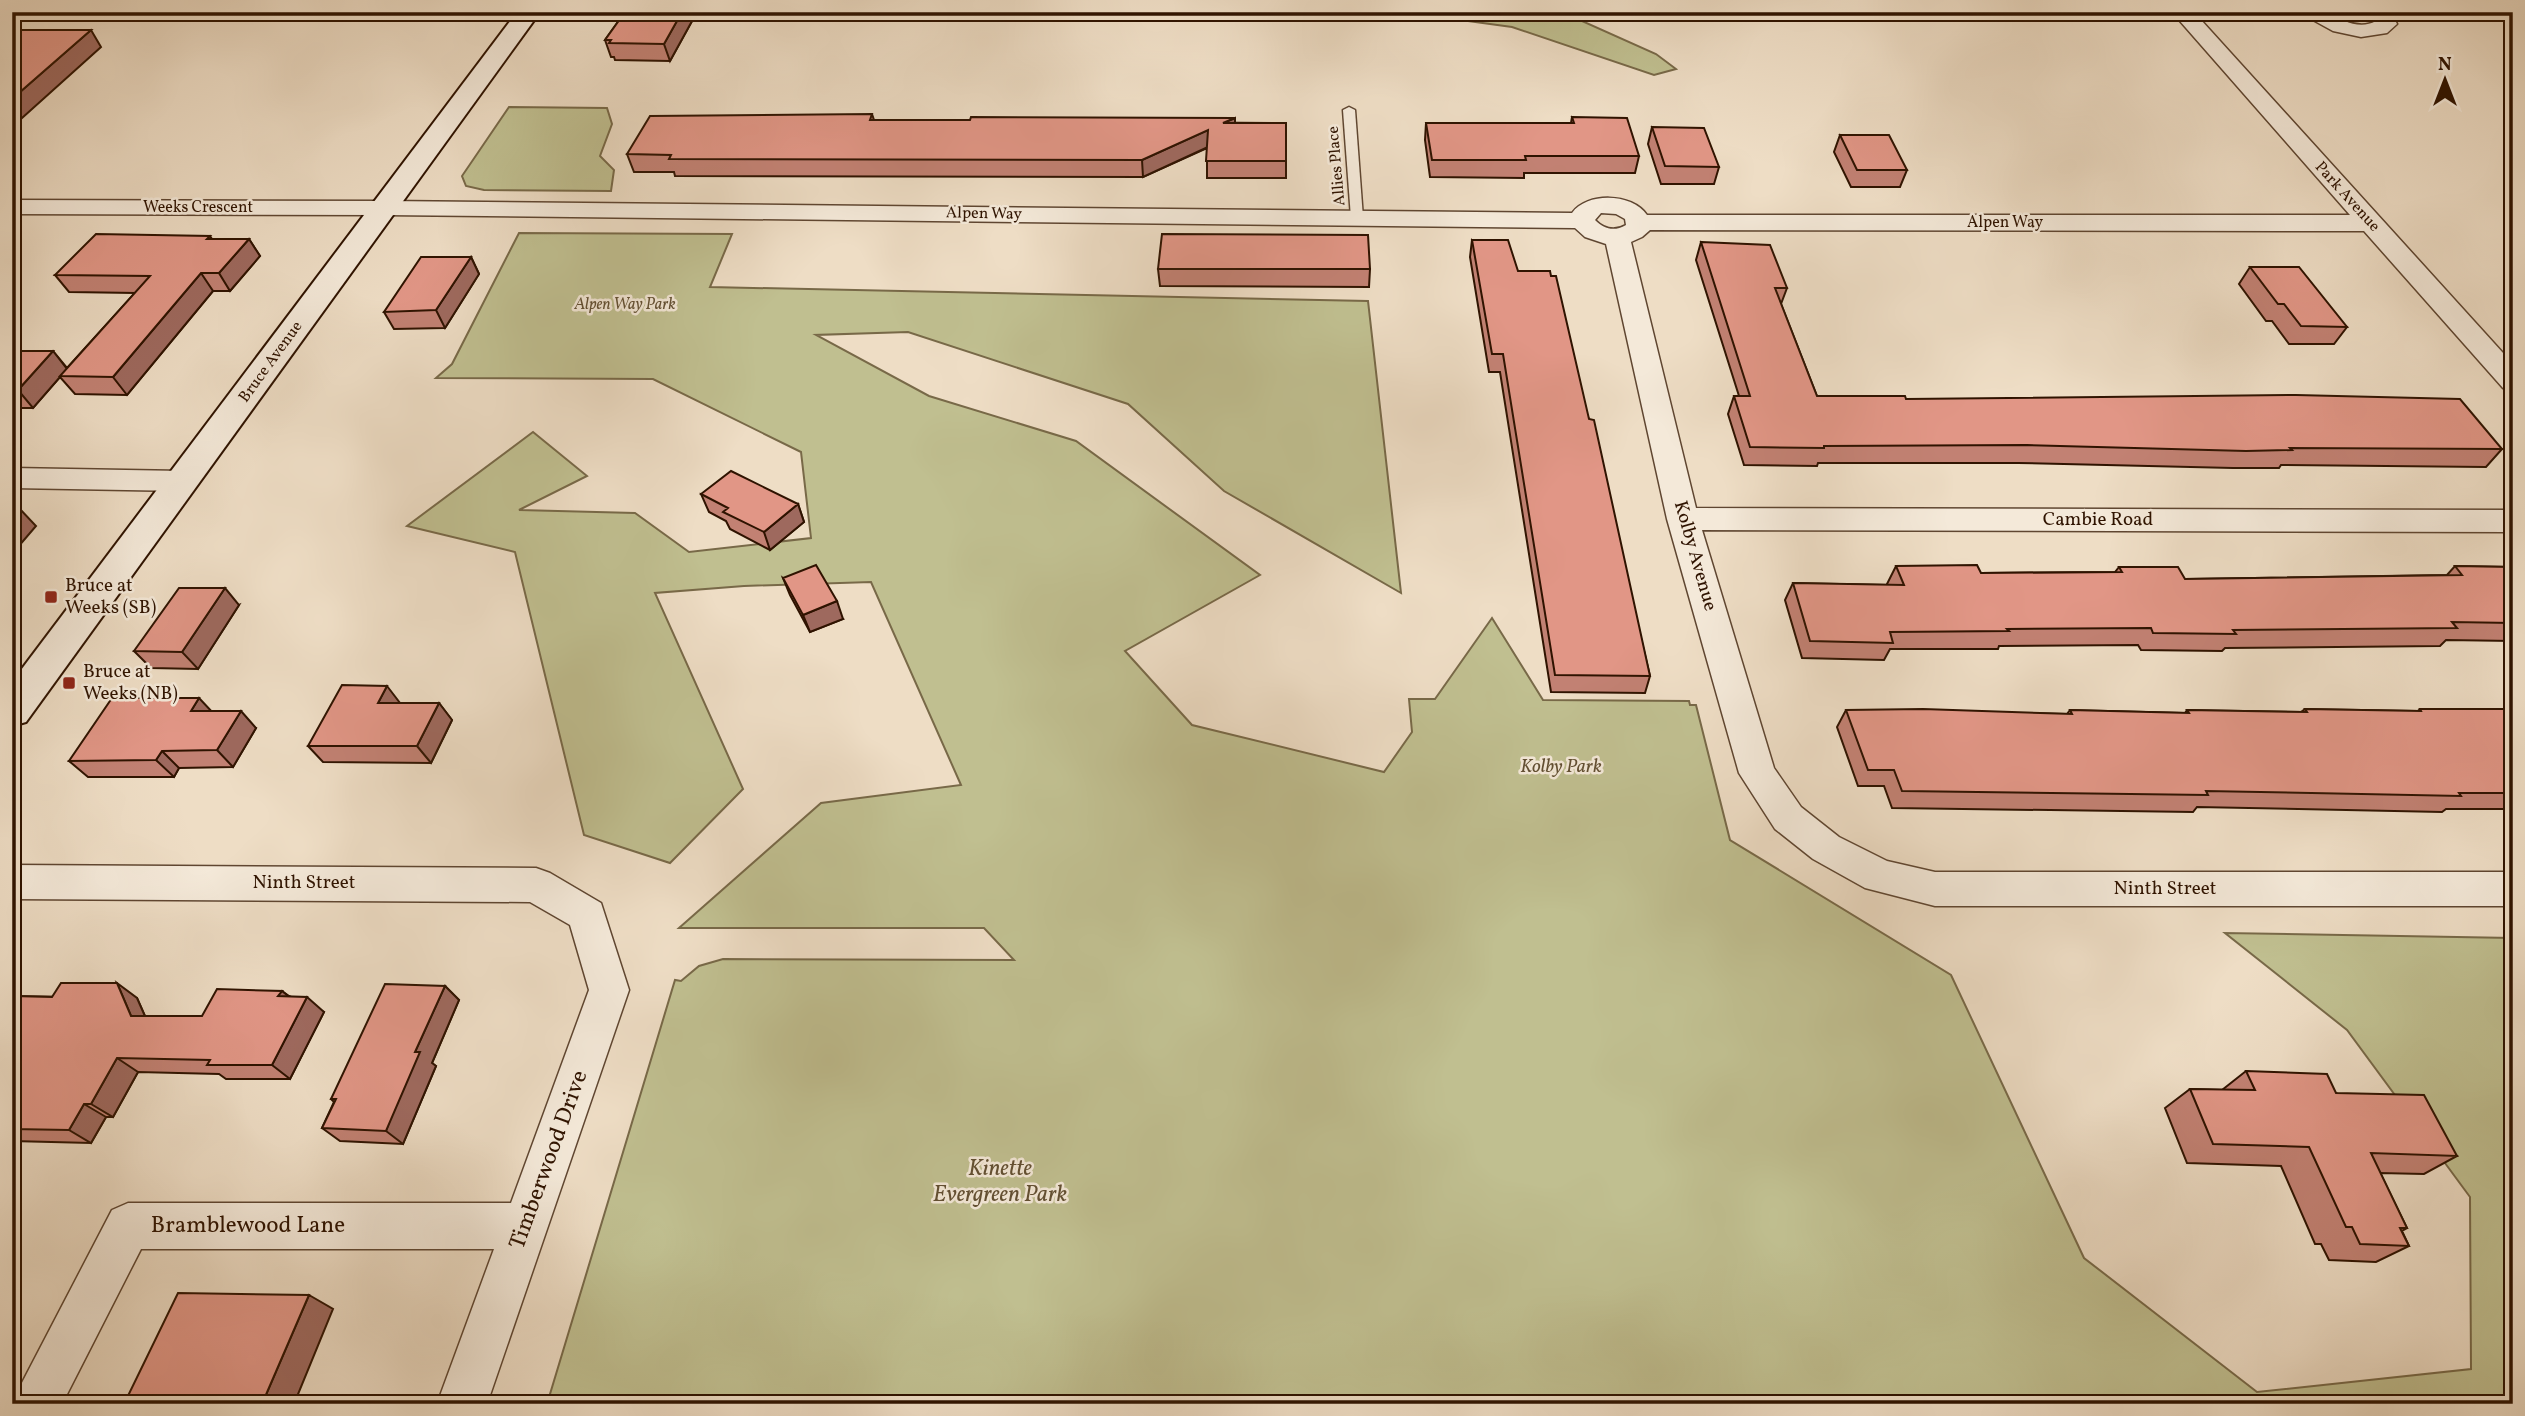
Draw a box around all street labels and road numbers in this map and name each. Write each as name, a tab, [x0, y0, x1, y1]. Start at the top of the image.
street label: Allies Place	[1323, 125, 1351, 207]
street label: Park Avenue	[2309, 157, 2385, 237]
street label: Weeks Crescent	[143, 197, 253, 219]
street label: Alpen Way	[946, 202, 1023, 226]
street label: Alpen Way	[1967, 212, 2043, 234]
street label: Bruce Avenue	[234, 317, 308, 407]
street label: Kolby Avenue	[1667, 498, 1723, 614]
street label: Cambie Road	[2043, 507, 2153, 533]
street label: Ninth Street	[253, 870, 356, 896]
street label: Ninth Street	[2114, 876, 2217, 902]
street label: Timberwood Drive	[502, 1066, 596, 1254]
street label: Bramblewood Lane	[151, 1210, 345, 1242]

